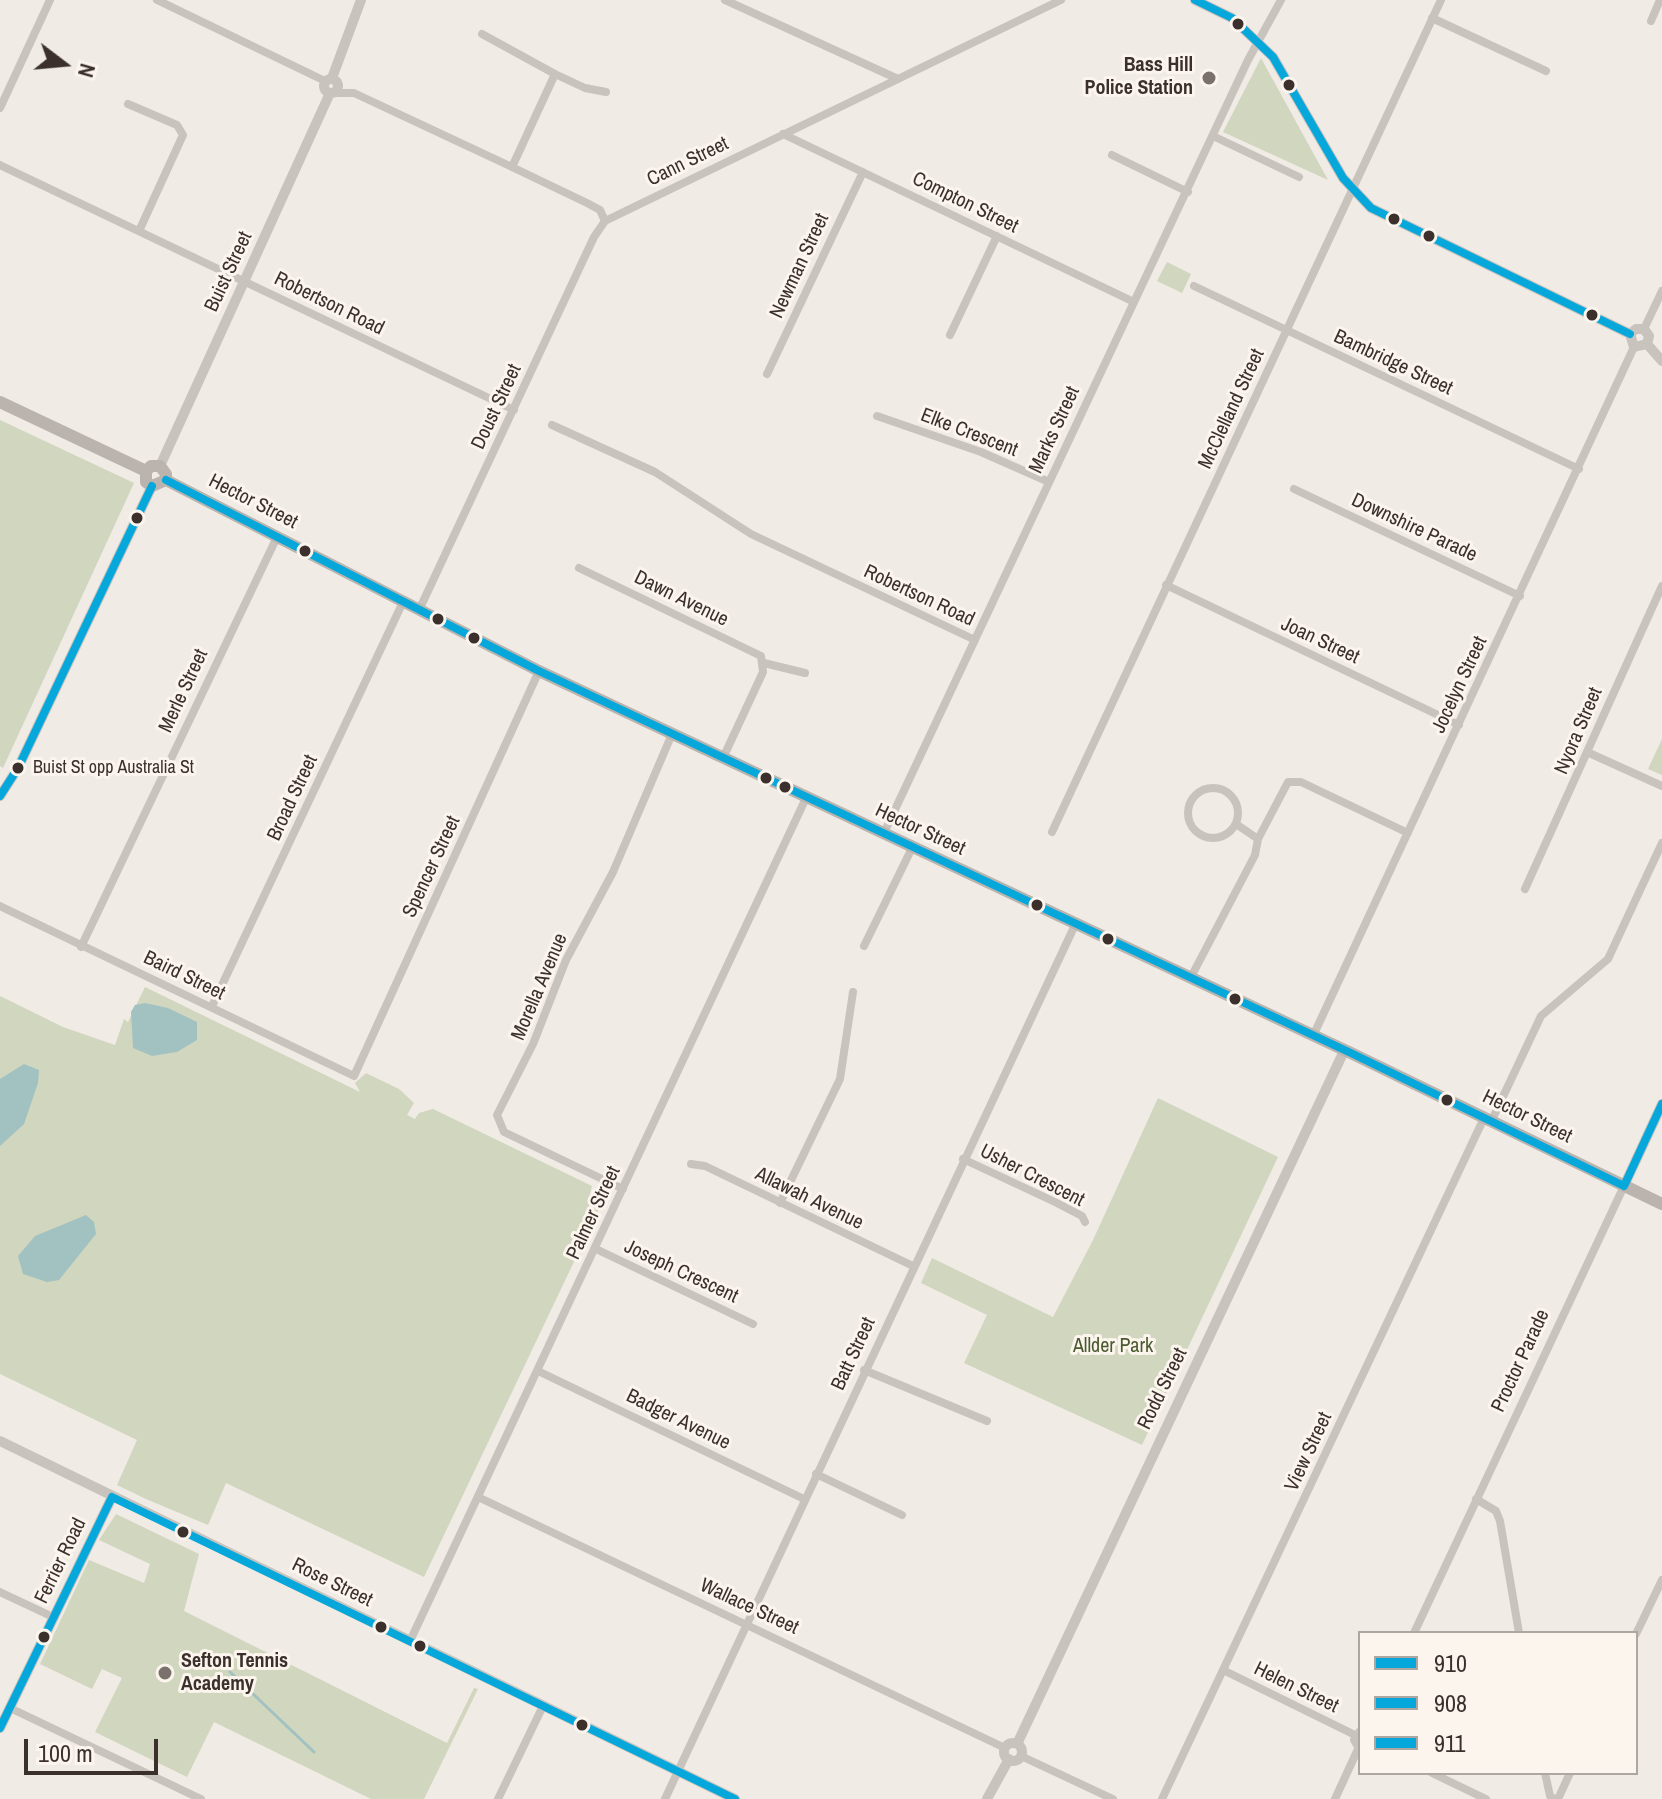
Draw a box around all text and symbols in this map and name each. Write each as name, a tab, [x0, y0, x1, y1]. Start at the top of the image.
unlabelled marker	[1230, 16, 1246, 32]
north arrow	[24, 24, 104, 104]
place label: Bass Hill Police Station	[1085, 54, 1193, 101]
text: N	[71, 60, 103, 81]
marker: Bass Hill Police Station	[1200, 69, 1218, 87]
unlabelled marker	[1281, 77, 1297, 93]
street label: Cann Street	[643, 132, 733, 192]
street label: Compton Street	[908, 167, 1022, 239]
street label: Newman Street	[765, 210, 835, 322]
unlabelled marker	[1386, 211, 1402, 227]
street label: Buist Street	[200, 228, 258, 316]
unlabelled marker	[1421, 228, 1437, 244]
street label: Robertson Road	[270, 267, 388, 341]
unlabelled marker	[1584, 307, 1600, 323]
street label: Bambridge Street	[1330, 325, 1456, 401]
street label: McClelland Street	[1194, 345, 1270, 473]
street label: Doust Street	[467, 361, 527, 453]
street label: Marks Street	[1024, 383, 1086, 477]
street label: Elke Crescent	[917, 404, 1021, 462]
street label: Hector Street	[205, 469, 301, 535]
street label: Downshire Parade	[1347, 488, 1481, 568]
unlabelled marker	[129, 510, 145, 526]
unlabelled marker	[297, 543, 313, 559]
street label: Robertson Road	[860, 560, 978, 632]
street label: Dawn Avenue	[630, 566, 732, 632]
unlabelled marker	[430, 611, 446, 627]
street label: Joan Street	[1277, 612, 1363, 670]
unlabelled marker	[466, 630, 482, 646]
street label: Jocelyn Street	[1427, 633, 1493, 737]
street label: Merle Street	[154, 645, 214, 737]
street label: Nyora Street	[1550, 684, 1608, 778]
street label: Broad Street	[263, 751, 323, 845]
place label: Buist St opp Australia St	[33, 757, 194, 779]
marker: Buist St opp Australia St	[10, 760, 26, 776]
unlabelled marker	[758, 770, 774, 786]
unlabelled marker	[777, 779, 793, 795]
street label: Hector Street	[871, 799, 969, 861]
street label: Spencer Street	[398, 812, 466, 922]
unlabelled marker	[1029, 897, 1045, 913]
street label: Morella Avenue	[507, 930, 573, 1044]
unlabelled marker	[1100, 931, 1116, 947]
street label: Baird Street	[139, 946, 229, 1006]
unlabelled marker	[1227, 991, 1243, 1007]
street label: Hector Street	[1478, 1085, 1576, 1149]
unlabelled marker	[1439, 1092, 1455, 1108]
street label: Usher Crescent	[976, 1139, 1088, 1213]
street label: Palmer Street	[562, 1162, 626, 1264]
street label: Allawah Avenue	[751, 1162, 867, 1236]
street label: Joseph Crescent	[620, 1235, 742, 1309]
street label: Proctor Parade	[1487, 1306, 1555, 1416]
street label: Batt Street	[827, 1314, 881, 1394]
park label: Allder Park	[1073, 1335, 1153, 1359]
street label: Rodd Street	[1133, 1344, 1193, 1434]
street label: Badger Avenue	[622, 1384, 734, 1456]
street label: View Street	[1280, 1409, 1338, 1495]
street label: Ferrier Road	[30, 1514, 92, 1608]
unlabelled marker	[175, 1524, 191, 1540]
street label: Rose Street	[288, 1553, 376, 1613]
street label: Wallace Street	[696, 1574, 802, 1640]
unlabelled marker	[373, 1619, 389, 1635]
unlabelled marker	[36, 1629, 52, 1645]
legend	[1358, 1631, 1638, 1775]
unlabelled marker	[412, 1638, 428, 1654]
text: 910	[1434, 1647, 1467, 1679]
place label: Sefton Tennis Academy	[181, 1650, 288, 1697]
street label: Helen Street	[1250, 1657, 1342, 1719]
marker: Sefton Tennis Academy	[156, 1664, 174, 1682]
text: 908	[1434, 1687, 1467, 1719]
unlabelled marker	[574, 1717, 590, 1733]
scale bar	[28, 1723, 162, 1773]
text: 911	[1434, 1727, 1465, 1759]
text: 100 m	[38, 1737, 93, 1769]

